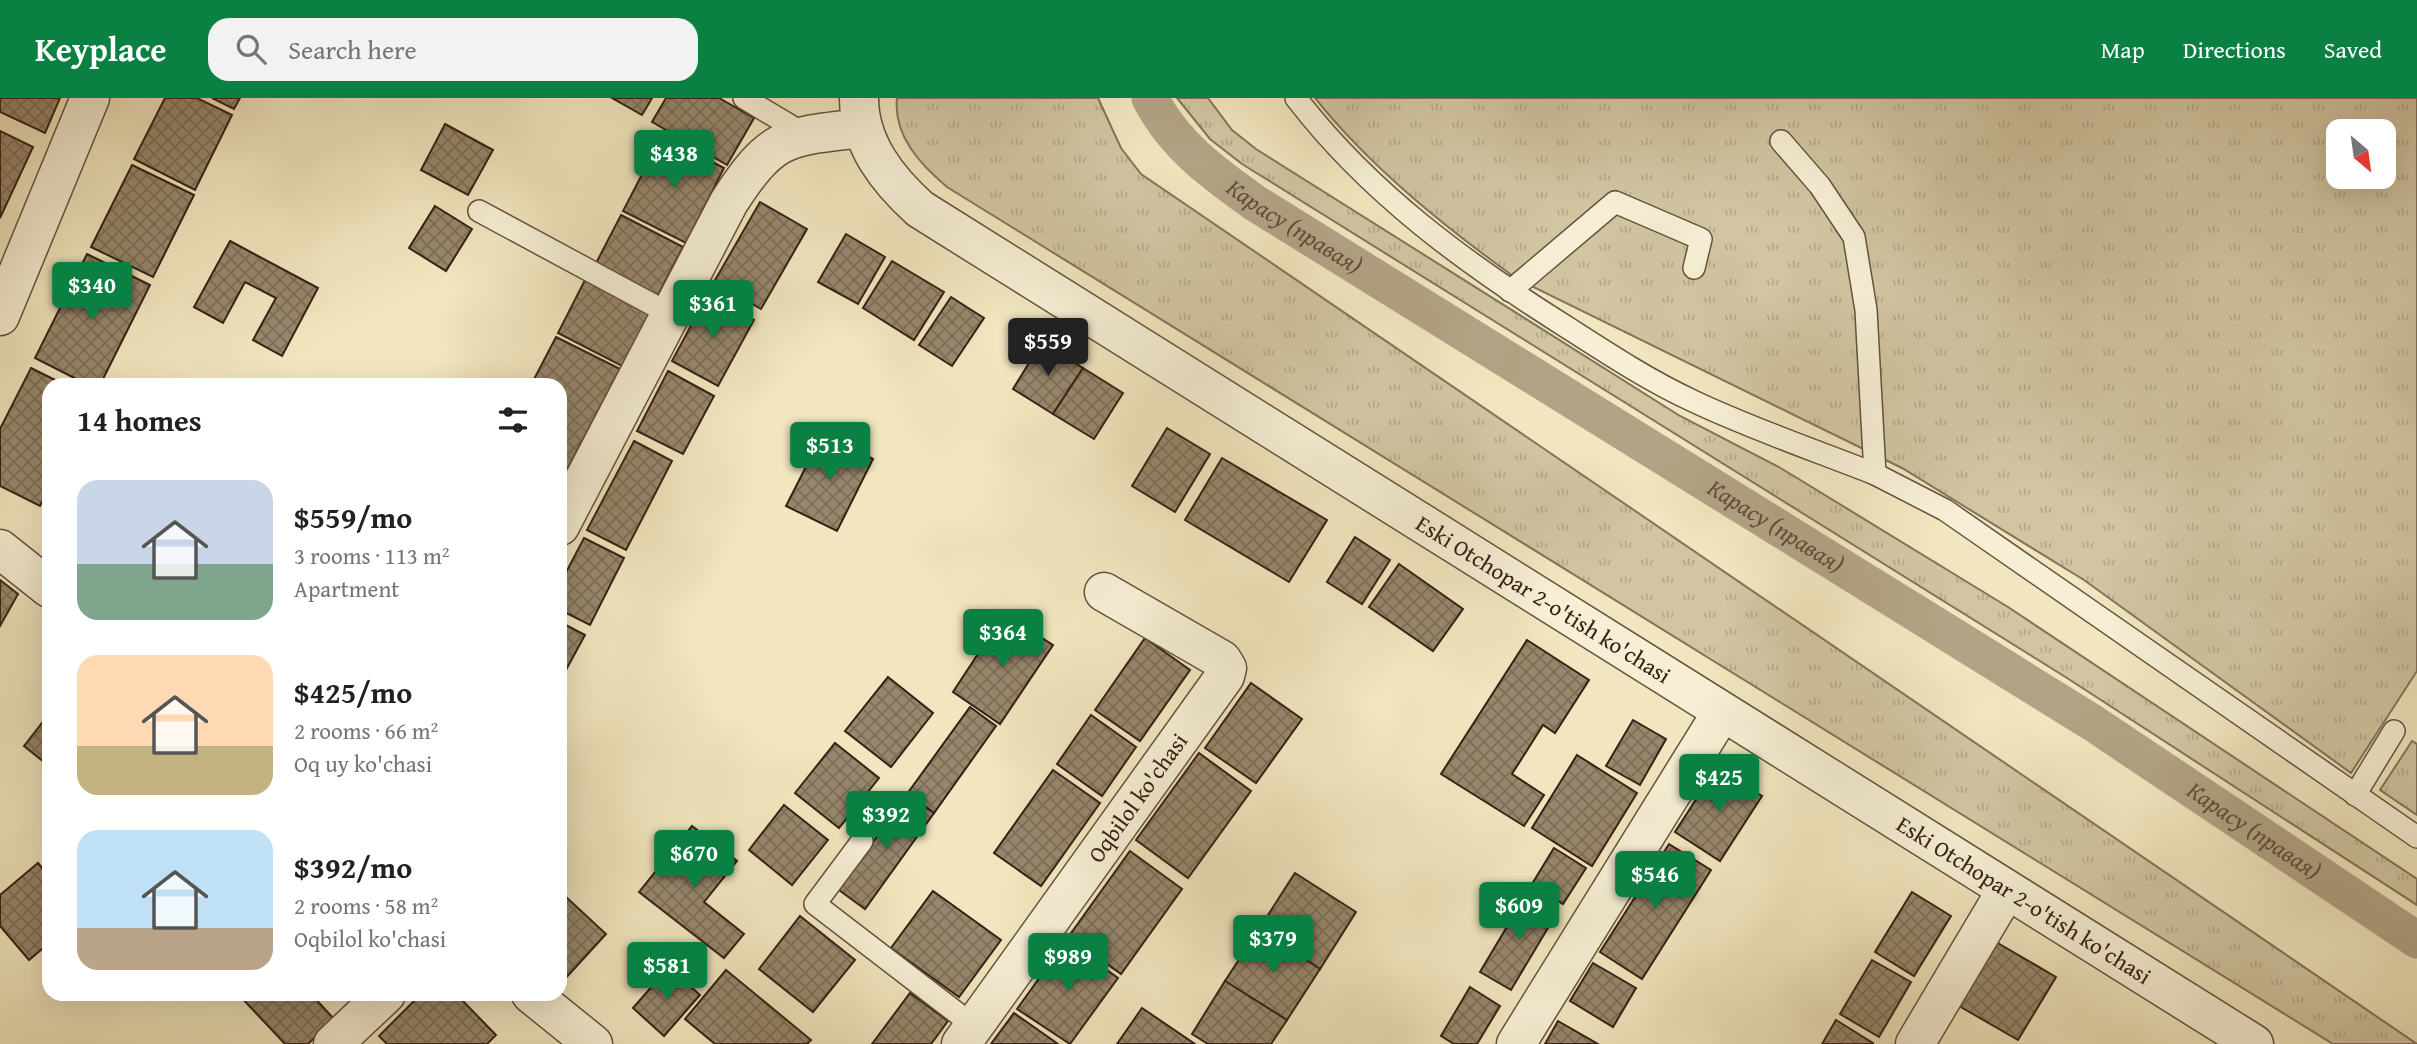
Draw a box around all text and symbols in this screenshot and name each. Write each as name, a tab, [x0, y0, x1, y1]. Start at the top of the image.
search box	[208, 18, 698, 81]
text: Keyplace	[35, 25, 166, 73]
icon: search	[232, 30, 270, 68]
text: Search here	[288, 30, 417, 69]
text: Map	[2101, 32, 2145, 67]
text: Directions	[2183, 32, 2286, 67]
text: Saved	[2324, 32, 2382, 67]
north arrow	[2326, 119, 2396, 189]
map controls	[2326, 119, 2396, 189]
pin: $438	[633, 130, 715, 190]
text: $438	[650, 136, 698, 169]
water label: Карасу (правая)	[1219, 170, 1369, 282]
pin: $340	[51, 262, 133, 322]
text: $340	[68, 268, 116, 301]
pin: $361	[672, 280, 754, 340]
text: $361	[689, 286, 737, 319]
pin: $559	[1007, 318, 1089, 378]
text: $559	[1024, 324, 1072, 357]
text: 14 homes	[77, 398, 202, 442]
icon: filters	[494, 401, 532, 439]
pin: $513	[789, 422, 871, 482]
text: $513	[806, 428, 854, 461]
water label: Карасу (правая)	[1701, 470, 1851, 581]
text: $559/mo	[294, 495, 412, 539]
street label: Eski Otchopar 2-o'tish ko'chasi	[1410, 507, 1677, 691]
icon: home	[133, 508, 217, 592]
text: 3 rooms · 113 m²	[294, 539, 449, 572]
text: Apartment	[294, 572, 399, 605]
pin: $364	[962, 610, 1044, 669]
text: $364	[979, 615, 1027, 648]
text: $425/mo	[294, 670, 412, 714]
icon: home	[133, 683, 217, 767]
text: 2 rooms · 66 m²	[294, 714, 438, 747]
street label: Oqbilol ko'chasi	[1079, 726, 1195, 869]
text: Oq uy ko'chasi	[294, 747, 432, 780]
pin: $425	[1678, 754, 1760, 814]
text: $425	[1695, 760, 1743, 793]
water label: Карасу (правая)	[2180, 773, 2328, 888]
pin: $392	[845, 792, 927, 851]
text: $392	[862, 797, 910, 830]
street label: Eski Otchopar 2-o'tish ko'chasi	[1890, 807, 2158, 992]
pin: $670	[653, 830, 735, 890]
text: $670	[670, 836, 718, 869]
text: $392/mo	[294, 845, 412, 889]
pin: $546	[1614, 852, 1696, 911]
text: $546	[1631, 857, 1679, 890]
icon: home	[133, 858, 217, 942]
pin: $609	[1478, 882, 1560, 942]
text: $609	[1495, 888, 1543, 921]
text: 2 rooms · 58 m²	[294, 889, 438, 922]
pin: $379	[1232, 916, 1314, 975]
text: $379	[1249, 921, 1297, 954]
text: Oqbilol ko'chasi	[294, 922, 446, 955]
pin: $989	[1027, 934, 1109, 993]
text: $989	[1044, 939, 1092, 972]
pin: $581	[626, 942, 708, 1002]
text: $581	[643, 948, 691, 981]

